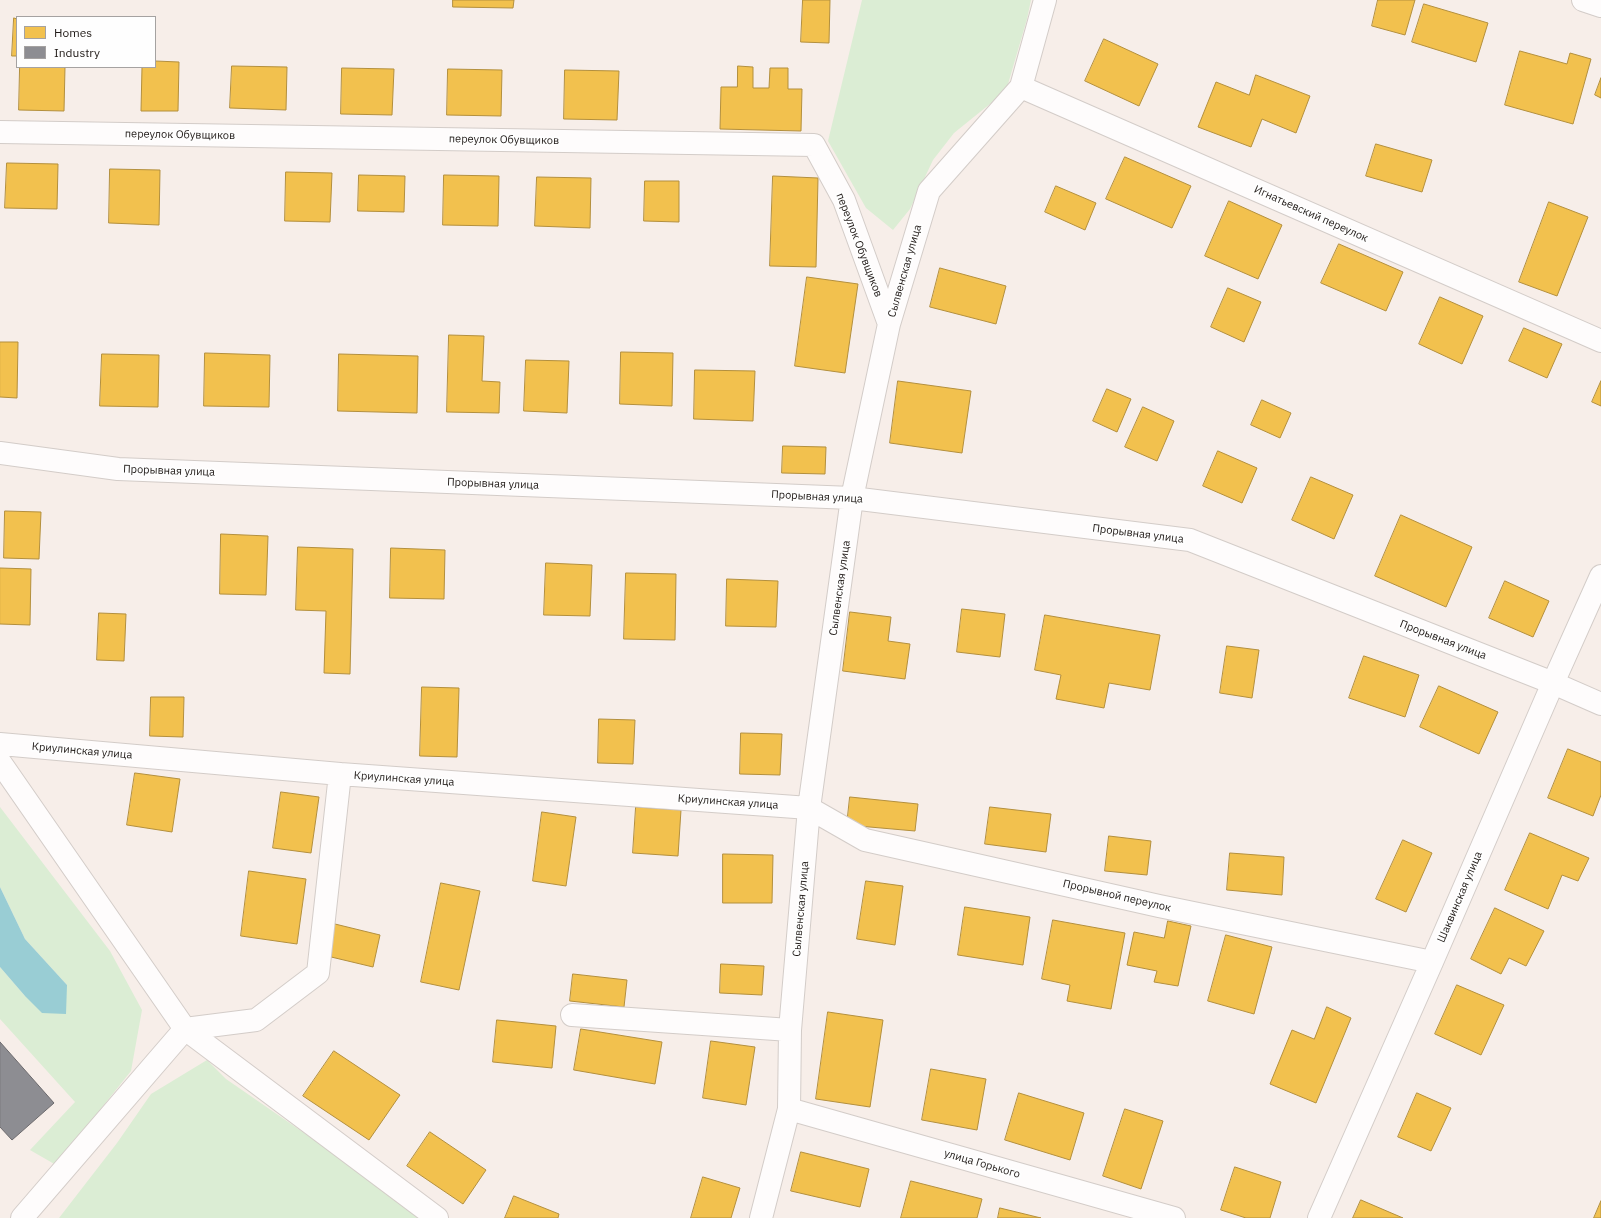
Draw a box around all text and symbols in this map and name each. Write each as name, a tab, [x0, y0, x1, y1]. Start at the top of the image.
legend	[16, 16, 156, 68]
text: Homes	[54, 25, 92, 40]
text: Industry	[54, 45, 100, 60]
street label: переулок Обувщиков	[125, 127, 235, 143]
street label: переулок Обувщиков	[449, 132, 559, 148]
street label: Игнатьевский переулок	[1252, 183, 1370, 245]
street label: переулок Обувщиков	[833, 191, 885, 299]
street label: Сылвенская улица	[885, 223, 925, 319]
street label: Прорывная улица	[123, 463, 215, 479]
street label: Прорывная улица	[447, 476, 539, 492]
street label: Прорывная улица	[771, 488, 863, 506]
street label: Прорывная улица	[1092, 522, 1184, 546]
street label: Сылвенская улица	[827, 540, 853, 636]
street label: Прорывная улица	[1398, 617, 1488, 663]
street label: Криулинская улица	[31, 740, 133, 762]
street label: Криулинская улица	[353, 769, 455, 789]
street label: Криулинская улица	[677, 792, 779, 812]
street label: Шаквинская улица	[1435, 849, 1485, 945]
street label: Сылвенская улица	[790, 861, 812, 957]
street label: Прорывной переулок	[1062, 877, 1172, 915]
street label: улица Горького	[942, 1147, 1022, 1181]

